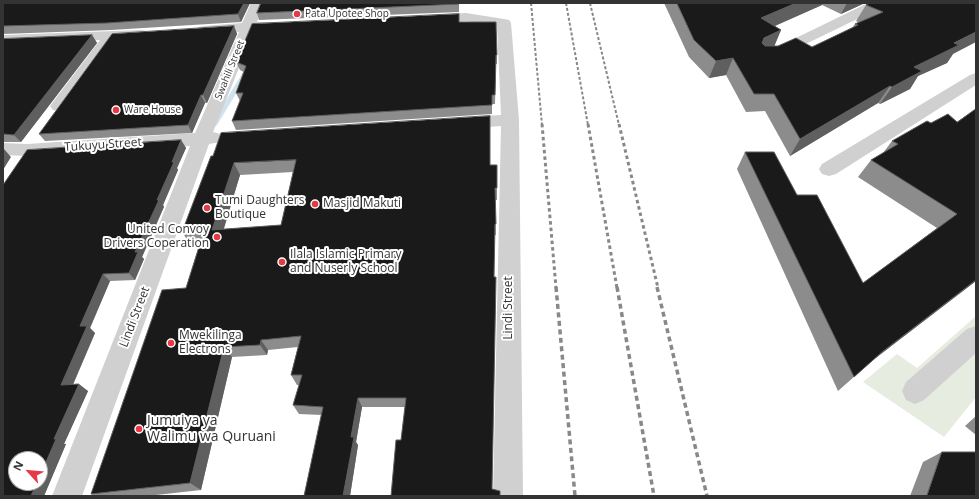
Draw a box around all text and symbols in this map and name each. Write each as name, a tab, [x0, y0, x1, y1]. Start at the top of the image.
place label: Pata Upotee Shop	[305, 8, 389, 20]
marker: Pata Upotee Shop	[292, 9, 302, 19]
street label: Swahili Street	[213, 39, 247, 101]
place label: Ware House	[124, 104, 181, 116]
marker: Ware House	[111, 105, 121, 115]
street label: Tukuyu Street	[64, 135, 142, 155]
place label: Tumi Daughters Boutique	[215, 194, 304, 222]
place label: Masjid Makuti	[323, 197, 401, 211]
marker: Masjid Makuti	[310, 199, 320, 209]
marker: Tumi Daughters Boutique	[202, 203, 212, 213]
place label: United Convoy Drivers Coperation	[104, 223, 209, 251]
marker: United Convoy Drivers Coperation	[212, 232, 222, 242]
place label: Ilala Islamic Primary and Nuserly School	[290, 248, 401, 276]
marker: Ilala Islamic Primary and Nuserly School	[277, 257, 287, 267]
street label: Lindi Street	[502, 276, 516, 340]
street label: Lindi Street	[117, 285, 153, 349]
place label: Mwekilinga Electrons	[179, 329, 242, 357]
marker: Mwekilinga Electrons	[166, 338, 176, 348]
place label: Jumuiya ya Walimu wa Quruani	[147, 413, 276, 446]
marker: Jumuiya ya Walimu wa Quruani	[134, 424, 144, 434]
north arrow	[8, 451, 48, 491]
text: N	[9, 458, 26, 473]

